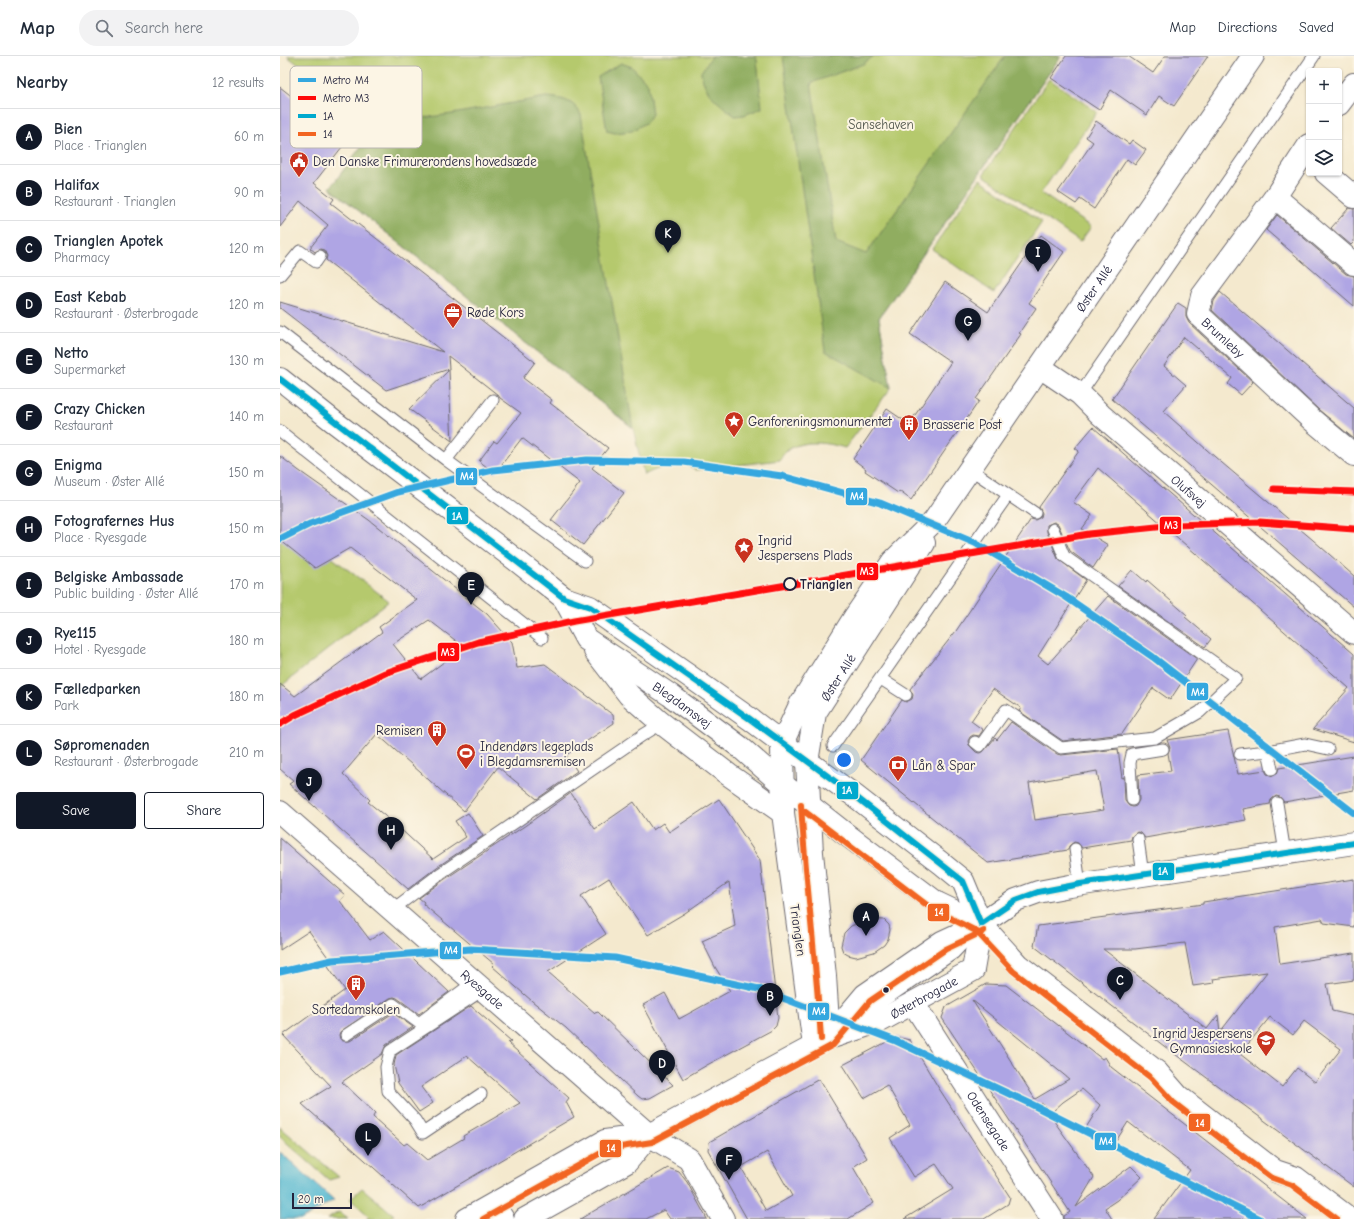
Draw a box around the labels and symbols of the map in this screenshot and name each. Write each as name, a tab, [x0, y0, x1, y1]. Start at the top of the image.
legend	[290, 66, 422, 148]
text: Metro M4	[323, 74, 369, 87]
text: Metro M3	[323, 92, 369, 105]
text: 1A	[323, 110, 334, 123]
park label: Sansehaven	[848, 117, 914, 132]
text: 14	[323, 128, 333, 141]
public building icon: Den Danske Frimurerordens hovedsæde	[288, 150, 310, 178]
place label: Den Danske Frimurerordens hovedsæde	[313, 154, 537, 169]
pin: K	[655, 220, 681, 253]
pin: I	[1025, 239, 1051, 272]
street label: Øster Allé	[1072, 262, 1115, 314]
office icon: Røde Kors	[442, 301, 464, 329]
place label: Røde Kors	[467, 305, 524, 320]
pin: G	[955, 308, 981, 341]
street label: Brumleby	[1199, 314, 1248, 361]
place icon: Genforeningsmonumentet	[723, 410, 745, 438]
building icon: Brasserie Post	[898, 413, 920, 441]
place label: Genforeningsmonumentet	[748, 414, 893, 429]
place label: Brasserie Post	[923, 417, 1003, 432]
line badge: M4	[455, 467, 478, 486]
text: M4	[460, 470, 474, 483]
street label: Olufsvej	[1168, 471, 1210, 510]
line badge: M4	[845, 487, 868, 506]
text: M4	[850, 490, 864, 503]
line badge: 1A	[446, 506, 469, 525]
text: 1A	[452, 510, 462, 523]
line badge: M3	[1159, 516, 1182, 535]
text: M3	[1164, 519, 1178, 532]
place label: Ingrid Jespersens Plads	[758, 533, 852, 563]
place icon: Ingrid Jespersens Plads	[733, 536, 755, 564]
line badge: M3	[856, 562, 879, 581]
text: M3	[860, 565, 874, 578]
pin: E	[458, 572, 484, 605]
marker: Trianglen	[783, 577, 797, 591]
place label: Trianglen	[800, 577, 853, 592]
line badge: M3	[437, 642, 460, 662]
text: M3	[441, 646, 455, 659]
street label: Øster Allé	[817, 651, 859, 704]
street label: Blegdamsvej	[650, 678, 715, 731]
line badge: M4	[1186, 682, 1209, 701]
text: M4	[1191, 686, 1205, 699]
building icon: Remisen	[426, 719, 448, 747]
place label: Remisen	[376, 723, 423, 738]
place label: Indendørs legeplads i Blegdamsremisen	[480, 739, 593, 769]
sports icon: Indendørs legeplads i Blegdamsremisen	[455, 742, 477, 770]
your location	[834, 750, 854, 770]
bank icon: Lån & Spar	[887, 754, 909, 782]
place label: Lån & Spar	[912, 758, 976, 773]
pin: J	[296, 768, 322, 801]
line badge: 1A	[836, 781, 859, 800]
text: 1A	[842, 784, 852, 797]
pin: H	[378, 817, 404, 850]
line badge: 1A	[1152, 862, 1175, 881]
text: 1A	[1158, 865, 1168, 878]
street label: Trianglen	[787, 903, 809, 957]
pin: A	[853, 903, 879, 936]
line badge: 14	[927, 903, 950, 922]
text: 14	[934, 906, 944, 919]
line badge: M4	[439, 941, 462, 960]
text: M4	[444, 944, 458, 957]
street label: Ryesgade	[458, 966, 507, 1012]
pin: C	[1107, 967, 1133, 1000]
street label: Østerbrogade	[887, 972, 960, 1022]
building icon: Sortedamskolen	[345, 973, 367, 1001]
pin: B	[757, 983, 783, 1016]
unlabelled marker	[881, 985, 891, 995]
place label: Sortedamskolen	[312, 1002, 400, 1017]
line badge: M4	[807, 1002, 830, 1021]
text: M4	[812, 1005, 826, 1018]
place label: Ingrid Jespersens Gymnasieskole	[1153, 1026, 1252, 1056]
school or university icon: Ingrid Jespersens Gymnasieskole	[1255, 1029, 1277, 1057]
pin: D	[649, 1050, 675, 1083]
street label: Odensegade	[964, 1088, 1014, 1154]
line badge: 14	[1188, 1113, 1211, 1132]
text: 14	[1195, 1117, 1205, 1130]
pin: L	[355, 1123, 381, 1156]
line badge: M4	[1094, 1132, 1117, 1151]
text: M4	[1099, 1135, 1113, 1148]
line badge: 14	[599, 1139, 622, 1158]
text: 14	[606, 1142, 616, 1155]
pin: F	[716, 1147, 742, 1180]
scale bar	[292, 1191, 352, 1210]

